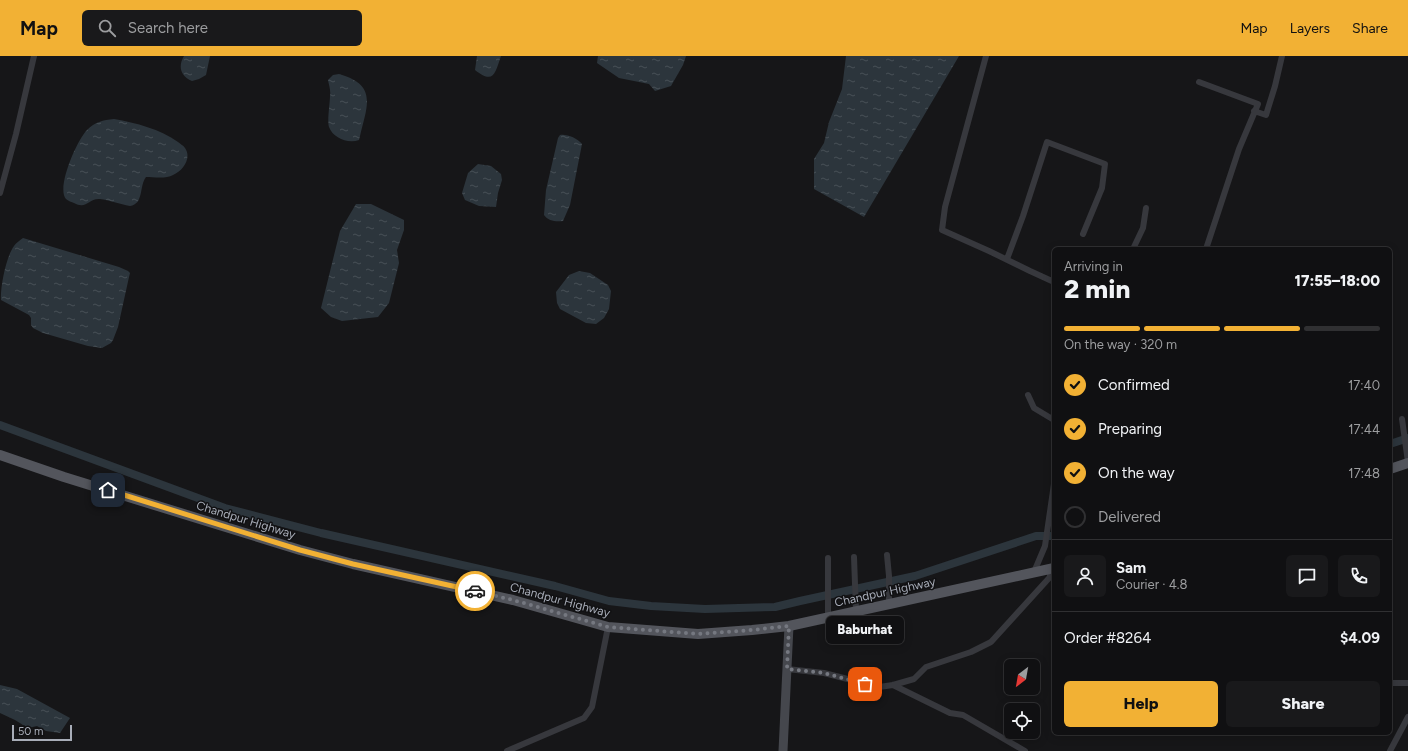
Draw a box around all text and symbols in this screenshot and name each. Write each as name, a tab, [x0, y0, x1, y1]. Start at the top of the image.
search box	[82, 10, 362, 46]
text: Map	[20, 17, 58, 40]
icon: search	[96, 17, 118, 39]
text: Search here	[128, 19, 208, 37]
text: Map	[1240, 20, 1268, 37]
text: Layers	[1290, 20, 1330, 37]
text: Share	[1352, 20, 1388, 37]
text: Arriving in	[1064, 259, 1123, 274]
text: 17:55–18:00	[1295, 272, 1380, 290]
text: 2 min	[1064, 273, 1130, 305]
text: On the way · 320 m	[1064, 337, 1177, 352]
icon: check	[1064, 374, 1086, 396]
text: Confirmed	[1098, 376, 1170, 394]
text: 17:40	[1348, 378, 1380, 393]
icon: check	[1064, 418, 1086, 440]
text: Preparing	[1098, 420, 1162, 438]
text: 17:44	[1348, 422, 1380, 437]
icon: check	[1064, 462, 1086, 484]
text: On the way	[1098, 464, 1175, 482]
text: 17:48	[1348, 466, 1380, 481]
pin	[91, 473, 125, 507]
icon: home	[97, 479, 119, 501]
street label: Chandpur Highway	[195, 498, 298, 542]
text: Delivered	[1098, 508, 1161, 526]
button: person	[1064, 555, 1106, 597]
button: chat	[1286, 555, 1328, 597]
button: phone	[1338, 555, 1380, 597]
text: Sam	[1116, 559, 1146, 577]
courier	[455, 571, 495, 611]
street label: Chandpur Highway	[833, 574, 938, 610]
text: Courier · 4.8	[1116, 577, 1188, 592]
icon: car	[464, 580, 486, 602]
street label: Chandpur Highway	[508, 580, 612, 620]
callout: Baburhat	[826, 616, 904, 644]
text: Baburhat	[837, 622, 893, 637]
text: Order #8264	[1064, 629, 1151, 647]
text: $4.09	[1340, 629, 1380, 647]
north arrow	[1004, 659, 1040, 695]
map controls	[1004, 659, 1040, 739]
pin	[848, 667, 882, 701]
icon: bag	[854, 673, 876, 695]
button: Help	[1064, 681, 1218, 727]
button: Share	[1226, 681, 1380, 727]
button: locate	[1004, 703, 1040, 739]
scale bar	[12, 723, 72, 742]
text: 50 m	[18, 725, 43, 738]

